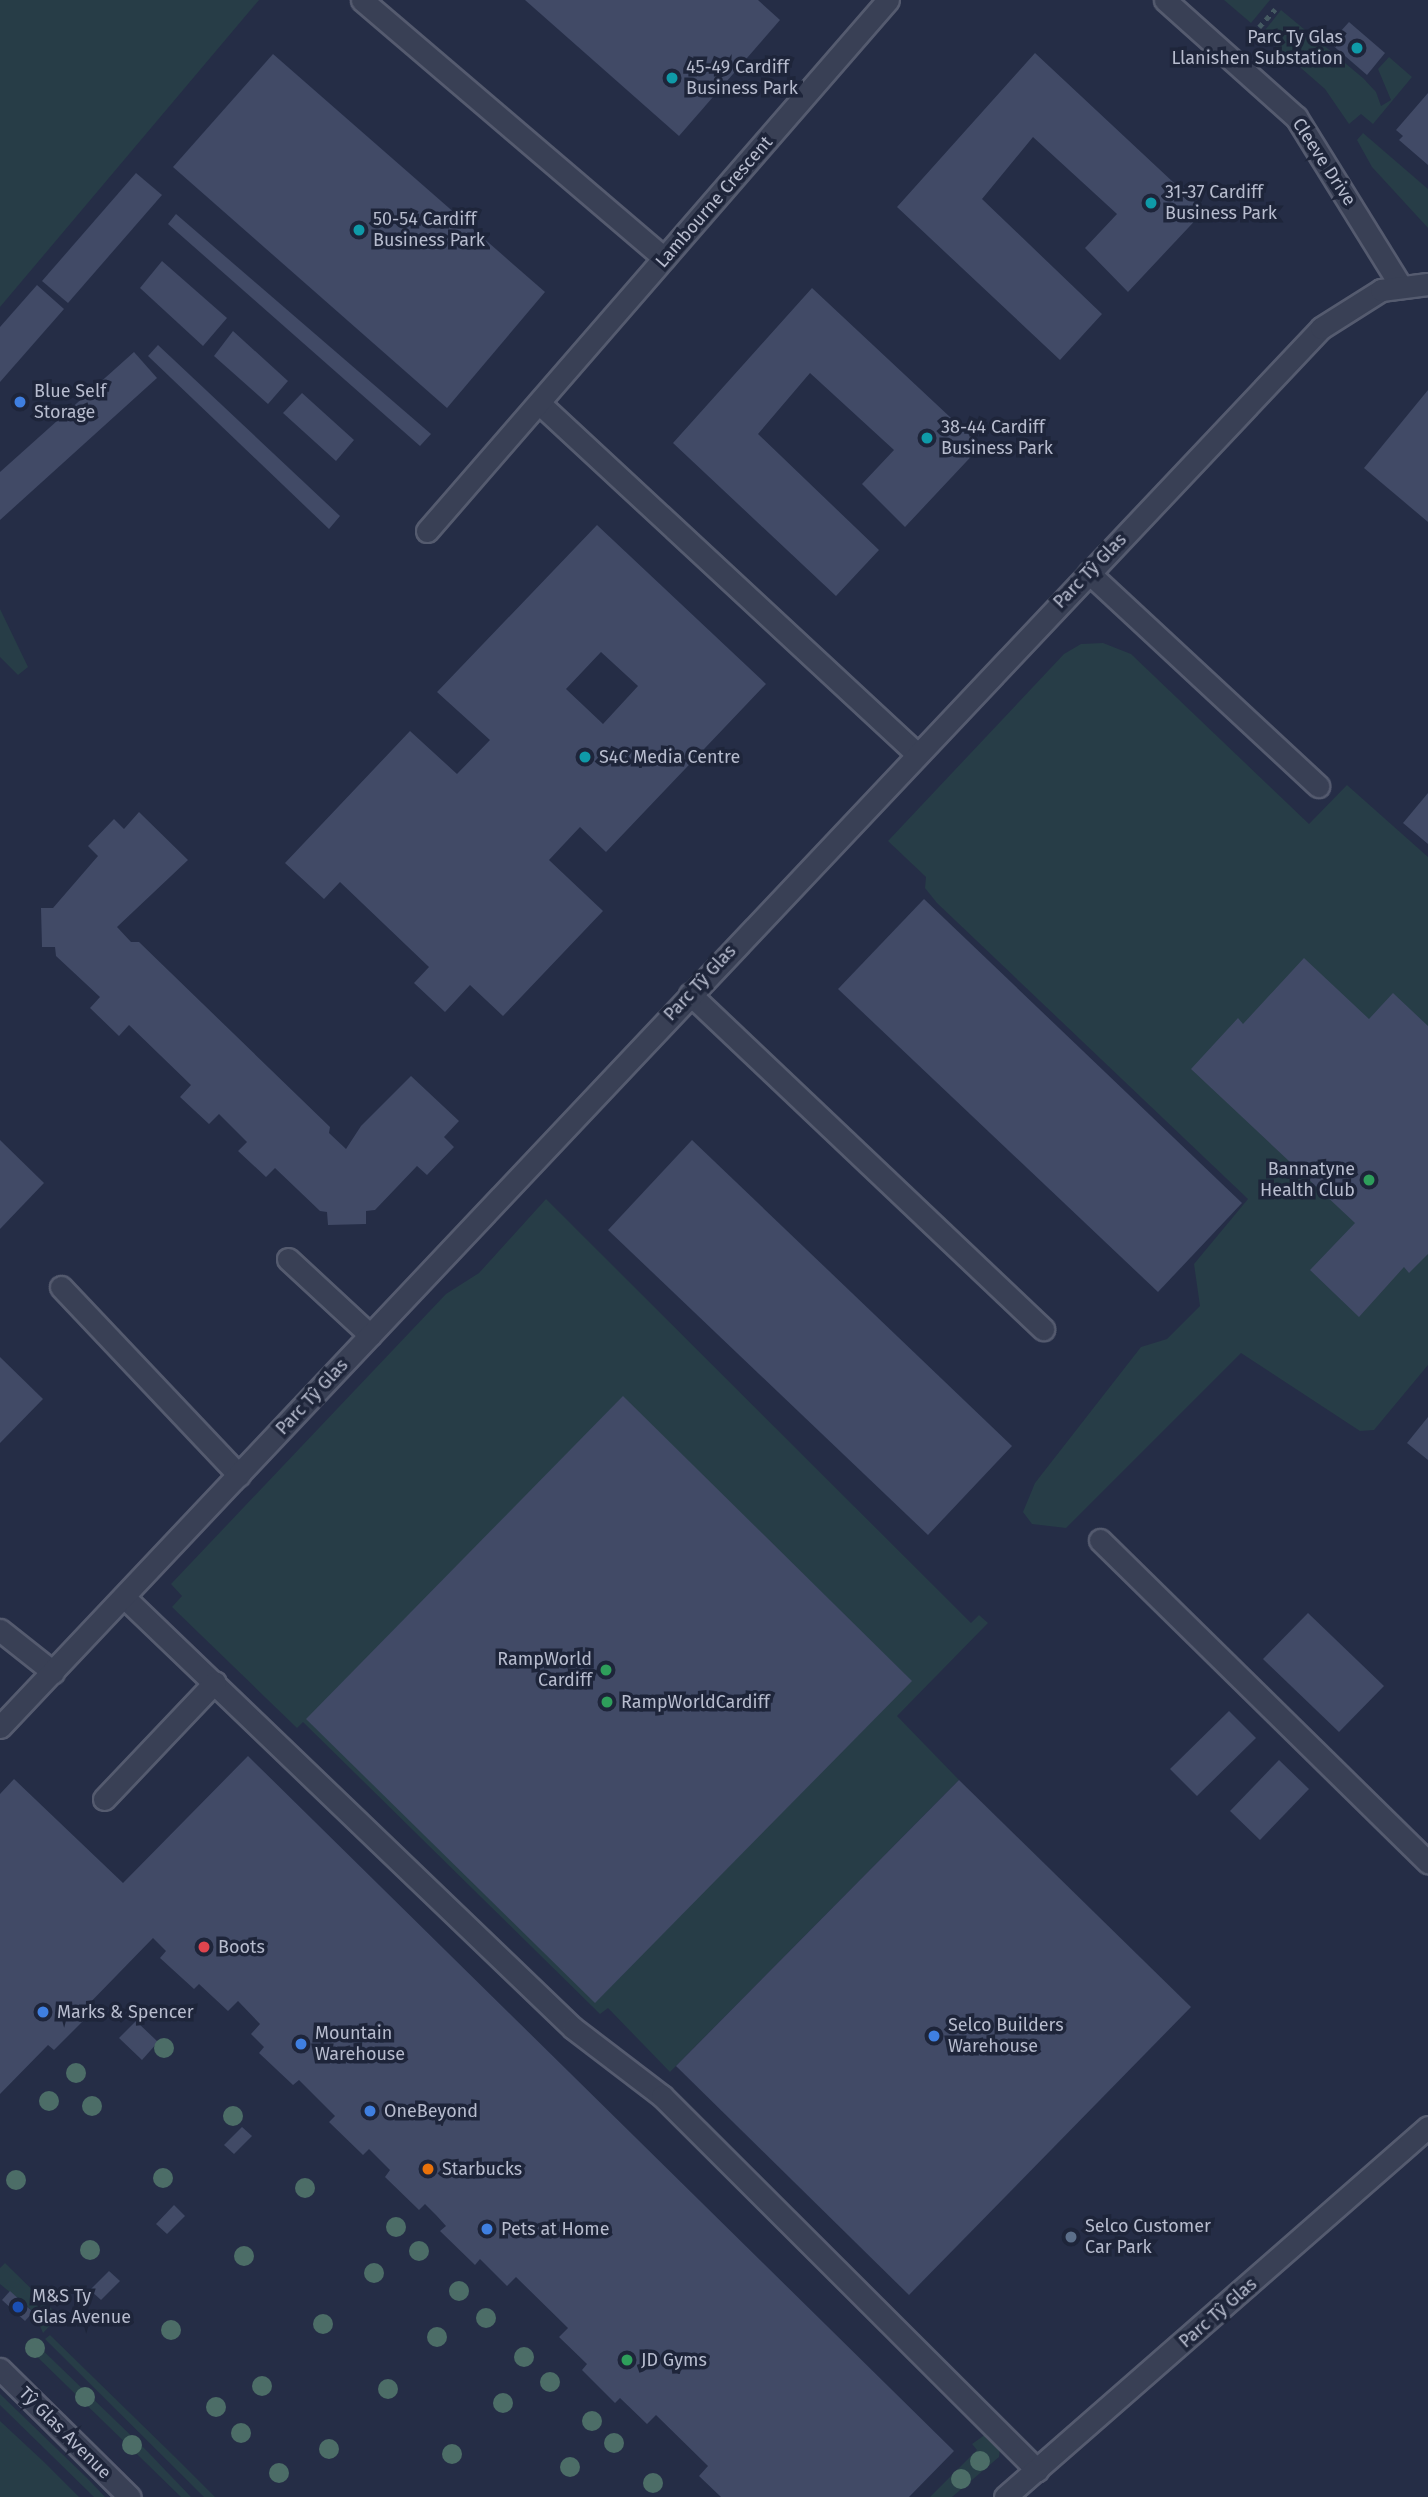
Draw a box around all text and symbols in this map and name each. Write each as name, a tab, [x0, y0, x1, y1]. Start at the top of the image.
place label: Parc Ty Glas Llanishen Substation	[1171, 27, 1343, 70]
marker: Parc Ty Glas Llanishen Substation	[1349, 40, 1365, 56]
place label: 45-49 Cardiff Business Park	[686, 57, 798, 100]
marker: 45-49 Cardiff Business Park	[664, 70, 680, 86]
street label: Cleeve Drive	[1288, 114, 1360, 210]
street label: Lambourne Crescent	[651, 132, 777, 272]
place label: 31-37 Cardiff Business Park	[1165, 182, 1277, 224]
marker: 31-37 Cardiff Business Park	[1143, 195, 1159, 211]
place label: 50-54 Cardiff Business Park	[373, 209, 485, 252]
marker: 50-54 Cardiff Business Park	[351, 222, 367, 238]
place label: Blue Self Storage	[34, 381, 106, 424]
marker: Blue Self Storage	[12, 394, 28, 410]
place label: 38-44 Cardiff Business Park	[941, 417, 1053, 460]
marker: 38-44 Cardiff Business Park	[919, 430, 935, 446]
street label: Parc Tŷ Glas	[1049, 529, 1131, 613]
place label: S4C Media Centre	[599, 746, 740, 768]
marker: S4C Media Centre	[577, 749, 593, 765]
street label: Parc Tŷ Glas	[659, 941, 741, 1025]
place label: Bannatyne Health Club	[1260, 1159, 1355, 1202]
marker: Bannatyne Health Club	[1361, 1172, 1377, 1188]
street label: Parc Tŷ Glas	[271, 1355, 353, 1439]
place label: RampWorld Cardiff	[497, 1649, 592, 1692]
marker: RampWorld Cardiff	[598, 1662, 614, 1678]
place label: RampWorldCardiff	[621, 1691, 770, 1713]
marker: RampWorldCardiff	[599, 1694, 615, 1710]
place label: Boots	[218, 1936, 265, 1958]
marker: Boots	[196, 1939, 212, 1955]
place label: Marks & Spencer	[57, 2001, 194, 2023]
marker: Marks & Spencer	[35, 2004, 51, 2020]
place label: Selco Builders Warehouse	[948, 2015, 1064, 2058]
place label: Mountain Warehouse	[315, 2023, 405, 2066]
marker: Selco Builders Warehouse	[926, 2028, 942, 2044]
marker: Mountain Warehouse	[293, 2036, 309, 2052]
place label: OneBeyond	[384, 2100, 478, 2122]
marker: OneBeyond	[362, 2103, 378, 2119]
place label: Starbucks	[442, 2158, 522, 2180]
marker: Starbucks	[420, 2161, 436, 2177]
place label: Selco Customer Car Park	[1085, 2216, 1211, 2258]
place label: Pets at Home	[501, 2218, 609, 2240]
marker: Pets at Home	[479, 2221, 495, 2237]
marker: Selco Customer Car Park	[1063, 2229, 1079, 2245]
street label: Parc Tŷ Glas	[1175, 2273, 1261, 2353]
place label: M&S Ty Glas Avenue	[32, 2286, 131, 2328]
marker: M&S Ty Glas Avenue	[10, 2299, 26, 2315]
place label: JD Gyms	[641, 2349, 707, 2371]
marker: JD Gyms	[619, 2352, 635, 2368]
street label: Tŷ Glas Avenue	[14, 2382, 116, 2484]

